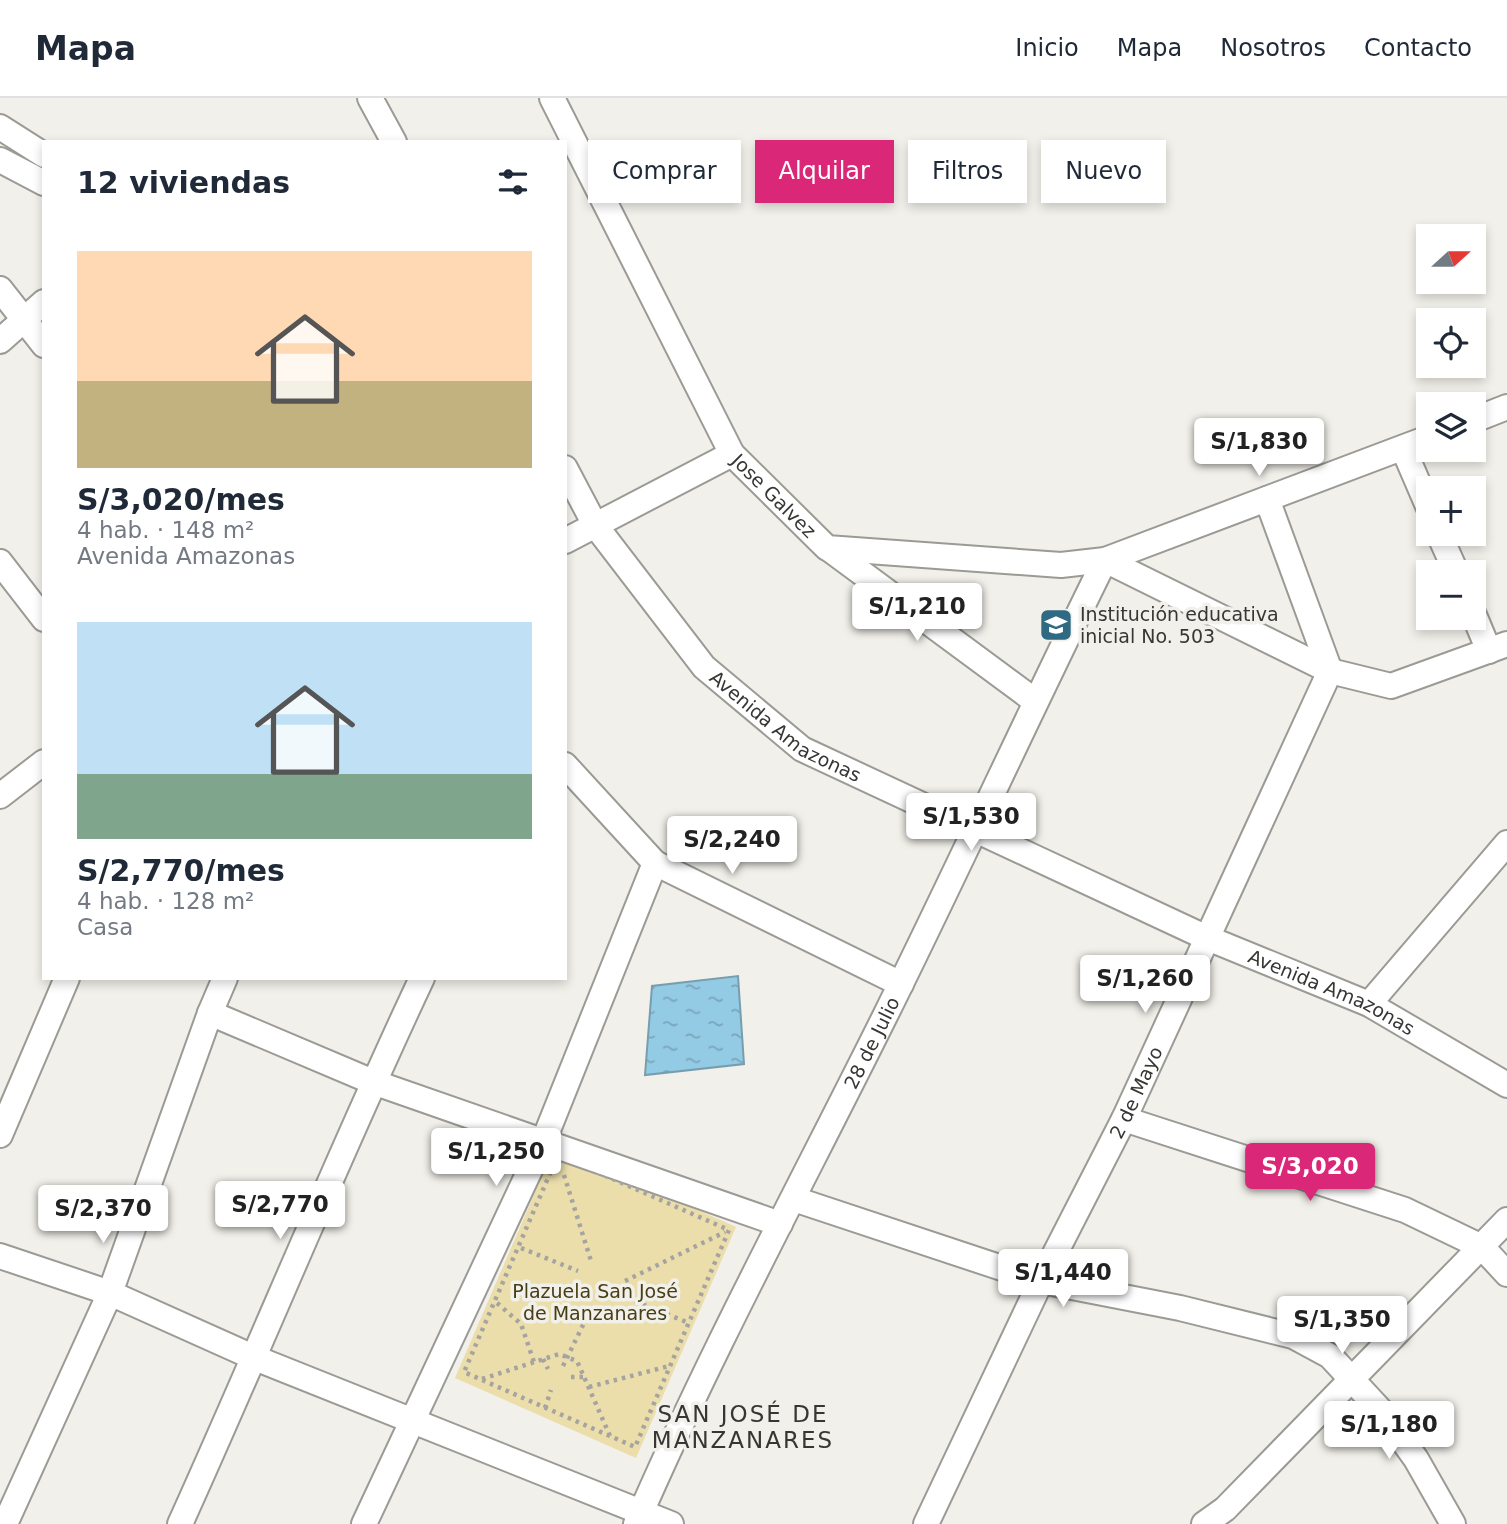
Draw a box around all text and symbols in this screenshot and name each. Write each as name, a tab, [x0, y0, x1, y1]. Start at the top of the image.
text: Mapa	[35, 29, 136, 68]
text: Inicio	[1015, 34, 1079, 62]
text: Mapa	[1117, 34, 1182, 62]
text: Nosotros	[1220, 34, 1326, 62]
text: Contacto	[1364, 34, 1472, 62]
chip: Comprar	[588, 140, 741, 203]
chip: Alquilar	[755, 140, 894, 203]
chip: Filtros	[908, 140, 1027, 203]
chip: Nuevo	[1041, 140, 1166, 203]
icon: filters	[494, 163, 532, 201]
text: 12 viviendas	[77, 165, 290, 200]
north arrow	[1416, 224, 1486, 294]
map controls	[1416, 224, 1486, 630]
icon: home	[242, 296, 368, 422]
button: locate	[1416, 308, 1486, 378]
button: layers	[1416, 392, 1486, 462]
pin: S/1,830	[1194, 418, 1324, 478]
text: S/1,830	[1210, 428, 1308, 454]
street label: Jose Galvez	[727, 449, 821, 542]
button: +	[1416, 476, 1486, 546]
text: S/3,020/mes	[77, 482, 285, 517]
text: 4 hab. · 148 m²	[77, 517, 254, 543]
text: Avenida Amazonas	[77, 543, 295, 569]
button: −	[1416, 560, 1486, 630]
pin: S/1,210	[852, 584, 982, 643]
text: S/1,210	[868, 593, 966, 619]
place label: Institución educativa inicial No. 503	[1080, 603, 1279, 647]
school or university icon: Institución educativa inicial No. 503	[1037, 606, 1075, 644]
street label: Avenida Amazonas	[706, 666, 865, 786]
icon: home	[242, 667, 368, 793]
pin: S/1,530	[906, 794, 1036, 853]
text: S/1,530	[922, 803, 1020, 829]
pin: S/2,240	[667, 816, 797, 876]
text: S/2,240	[683, 826, 781, 852]
text: S/2,770/mes	[77, 853, 285, 888]
text: 4 hab. · 128 m²	[77, 888, 254, 914]
text: Casa	[77, 914, 133, 940]
street label: Avenida Amazonas	[1245, 945, 1419, 1039]
pin: S/1,260	[1080, 956, 1210, 1015]
text: S/1,260	[1096, 965, 1194, 991]
street label: 28 de Julio	[839, 993, 904, 1092]
street label: 2 de Mayo	[1105, 1043, 1167, 1142]
pin: S/1,250	[431, 1128, 561, 1188]
text: S/1,250	[447, 1138, 545, 1164]
pin: S/3,020	[1245, 1144, 1375, 1203]
text: S/3,020	[1261, 1153, 1359, 1179]
pin: S/2,770	[215, 1182, 345, 1241]
pin: S/2,370	[38, 1186, 168, 1245]
text: S/2,770	[231, 1191, 329, 1217]
text: S/2,370	[54, 1195, 152, 1221]
pin: S/1,440	[998, 1250, 1128, 1309]
text: S/1,440	[1014, 1259, 1112, 1285]
park label: Plazuela San José de Manzanares	[512, 1280, 678, 1324]
pin: S/1,350	[1277, 1296, 1407, 1356]
text: S/1,350	[1293, 1306, 1391, 1332]
district label: SAN JOSÉ DE MANZANARES	[652, 1400, 834, 1453]
pin: S/1,180	[1324, 1402, 1454, 1461]
text: S/1,180	[1340, 1411, 1438, 1437]

